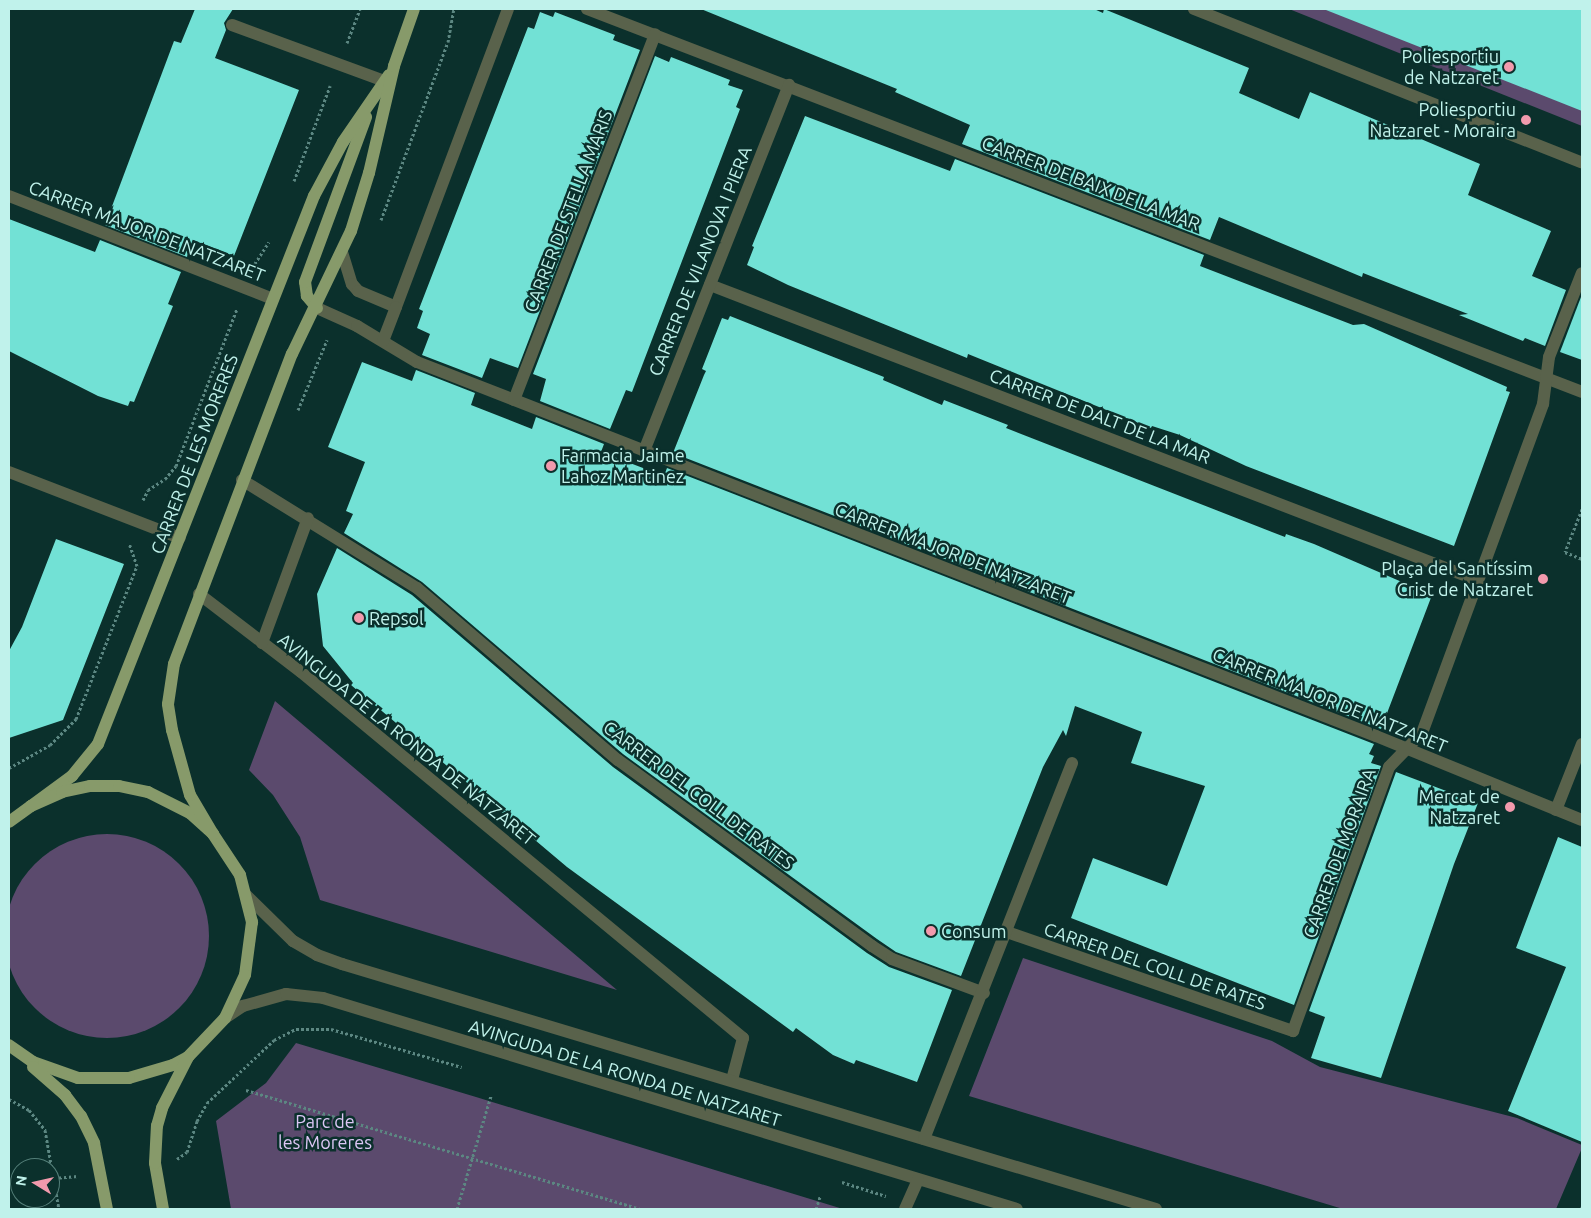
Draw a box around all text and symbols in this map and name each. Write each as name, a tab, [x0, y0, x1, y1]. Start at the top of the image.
place label: Poliesportiu de Natzaret	[1401, 46, 1499, 88]
marker: Poliesportiu de Natzaret	[1503, 61, 1515, 73]
place label: Poliesportiu Natzaret - Moraira	[1369, 99, 1516, 142]
street label: CARRER DE STELLA MARIS	[519, 107, 617, 315]
marker: Poliesportiu Natzaret - Moraira	[1520, 114, 1532, 126]
street label: CARRER DE BAIX DE LA MAR	[979, 131, 1203, 235]
street label: CARRER DE VILANOVA I PIERA	[644, 143, 756, 379]
street label: CARRER MAJOR DE NATZARET	[26, 176, 268, 286]
street label: CARRER DE LES MORERES	[146, 351, 242, 557]
street label: CARRER DE DALT DE LA MAR	[987, 364, 1213, 468]
place label: Farmacia Jaime Lahoz Martinez	[561, 445, 685, 488]
marker: Farmacia Jaime Lahoz Martinez	[545, 460, 557, 472]
street label: CARRER MAJOR DE NATZARET	[832, 498, 1074, 608]
place label: Plaça del Santíssim Crist de Natzaret	[1381, 558, 1533, 600]
marker: Plaça del Santíssim Crist de Natzaret	[1537, 573, 1549, 585]
place label: Repsol	[369, 607, 424, 629]
marker: Repsol	[353, 612, 365, 624]
street label: AVINGUDA DE LA RONDA DE NATZARET	[274, 628, 540, 850]
street label: CARRER MAJOR DE NATZARET	[1210, 643, 1450, 757]
street label: CARRER DEL COLL DE RATES	[599, 716, 799, 874]
street label: CARRER DE MORAIRA	[1298, 765, 1380, 941]
place label: Mercat de Natzaret	[1418, 786, 1500, 829]
marker: Mercat de Natzaret	[1504, 801, 1516, 813]
street label: CARRER DEL COLL DE RATES	[1041, 918, 1269, 1014]
place label: Consum	[941, 920, 1006, 942]
marker: Consum	[925, 925, 937, 937]
street label: AVINGUDA DE LA RONDA DE NATZARET	[466, 1015, 784, 1131]
park label: Parc de les Moreres	[278, 1111, 372, 1154]
north arrow	[10, 1158, 60, 1208]
text: N	[12, 1174, 30, 1187]

